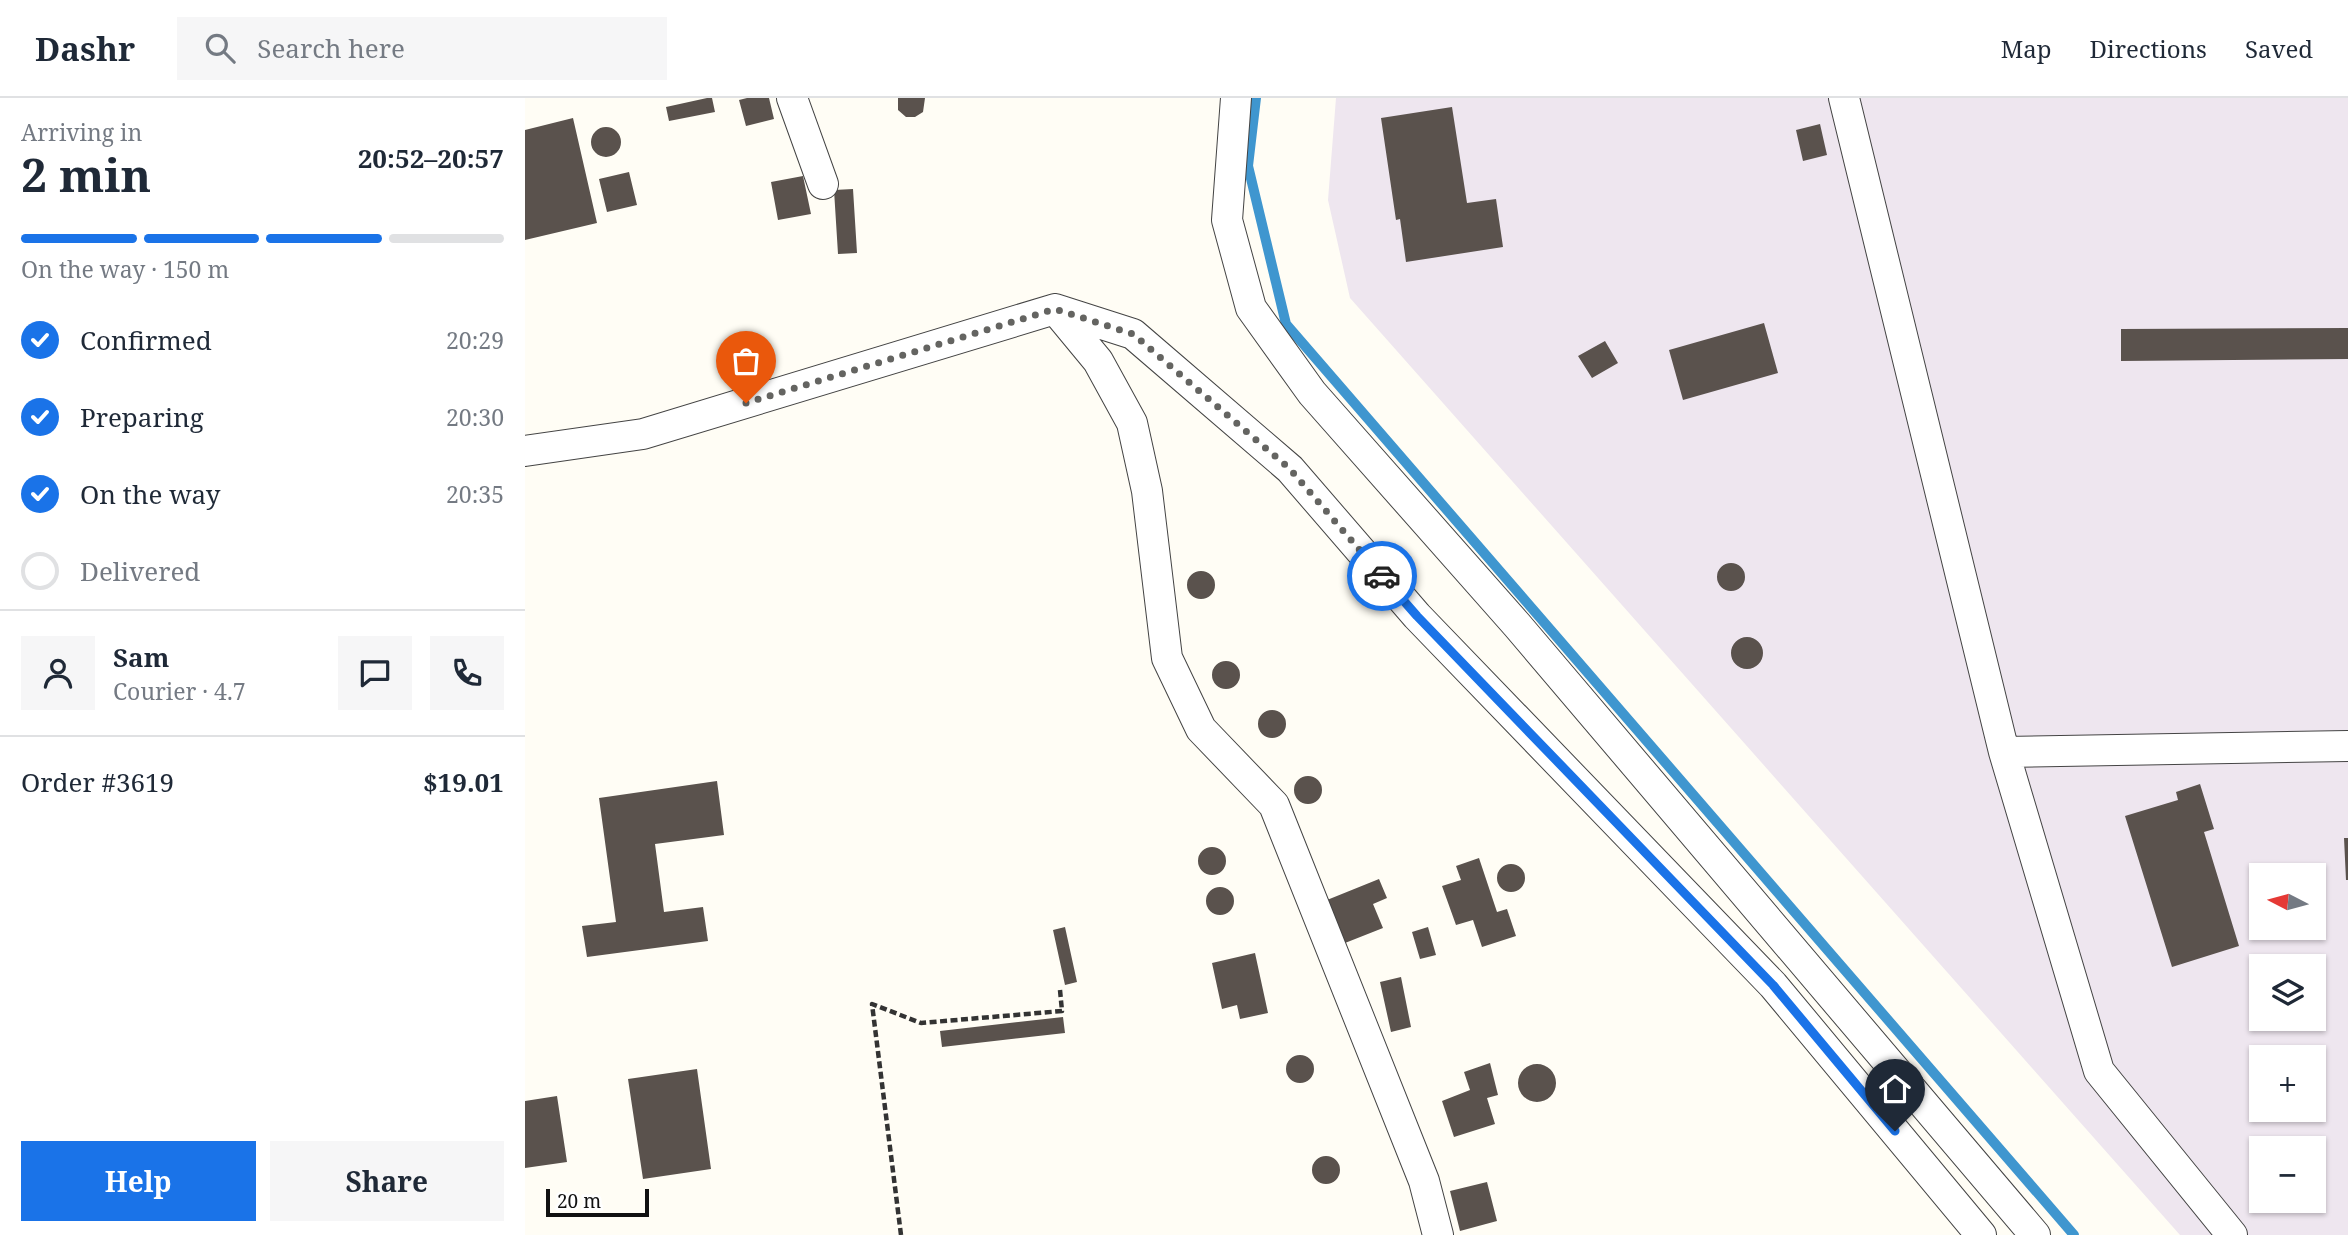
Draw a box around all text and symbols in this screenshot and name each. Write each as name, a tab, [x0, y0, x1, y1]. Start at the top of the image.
search box	[177, 17, 667, 80]
text: Dashr	[35, 26, 135, 71]
icon: search	[201, 29, 239, 67]
text: Search here	[257, 30, 405, 66]
text: Map	[2001, 32, 2052, 65]
text: Directions	[2090, 32, 2207, 65]
text: Saved	[2245, 32, 2313, 65]
text: Arriving in	[21, 116, 142, 148]
text: 20:52–20:57	[358, 140, 504, 176]
text: 2 min	[21, 143, 151, 205]
text: On the way · 150 m	[21, 253, 229, 285]
icon: check	[21, 321, 59, 359]
text: Confirmed	[80, 322, 212, 358]
text: 20:29	[446, 324, 504, 356]
pin	[716, 331, 776, 403]
icon: bag	[727, 342, 765, 380]
icon: check	[21, 398, 59, 436]
text: Preparing	[80, 399, 204, 435]
text: 20:30	[446, 401, 504, 433]
icon: check	[21, 475, 59, 513]
text: On the way	[80, 476, 220, 512]
text: 20:35	[446, 478, 504, 510]
courier	[1347, 541, 1417, 611]
text: Delivered	[80, 553, 200, 589]
icon: car	[1363, 557, 1401, 595]
button: person	[21, 636, 95, 710]
button: chat	[338, 636, 412, 710]
button: phone	[430, 636, 504, 710]
text: Sam	[113, 639, 169, 675]
text: Courier · 4.7	[113, 675, 246, 707]
text: Order #3619	[21, 764, 174, 800]
text: $19.01	[423, 764, 504, 800]
north arrow	[2249, 863, 2326, 940]
map controls	[2249, 863, 2326, 1213]
button: layers	[2249, 954, 2326, 1031]
button: +	[2249, 1045, 2326, 1122]
pin	[1865, 1059, 1925, 1131]
icon: home	[1876, 1070, 1914, 1108]
button: −	[2249, 1136, 2326, 1213]
button: Help	[21, 1141, 256, 1221]
button: Share	[270, 1141, 504, 1221]
scale bar	[546, 1186, 649, 1218]
text: 20 m	[557, 1188, 601, 1214]

